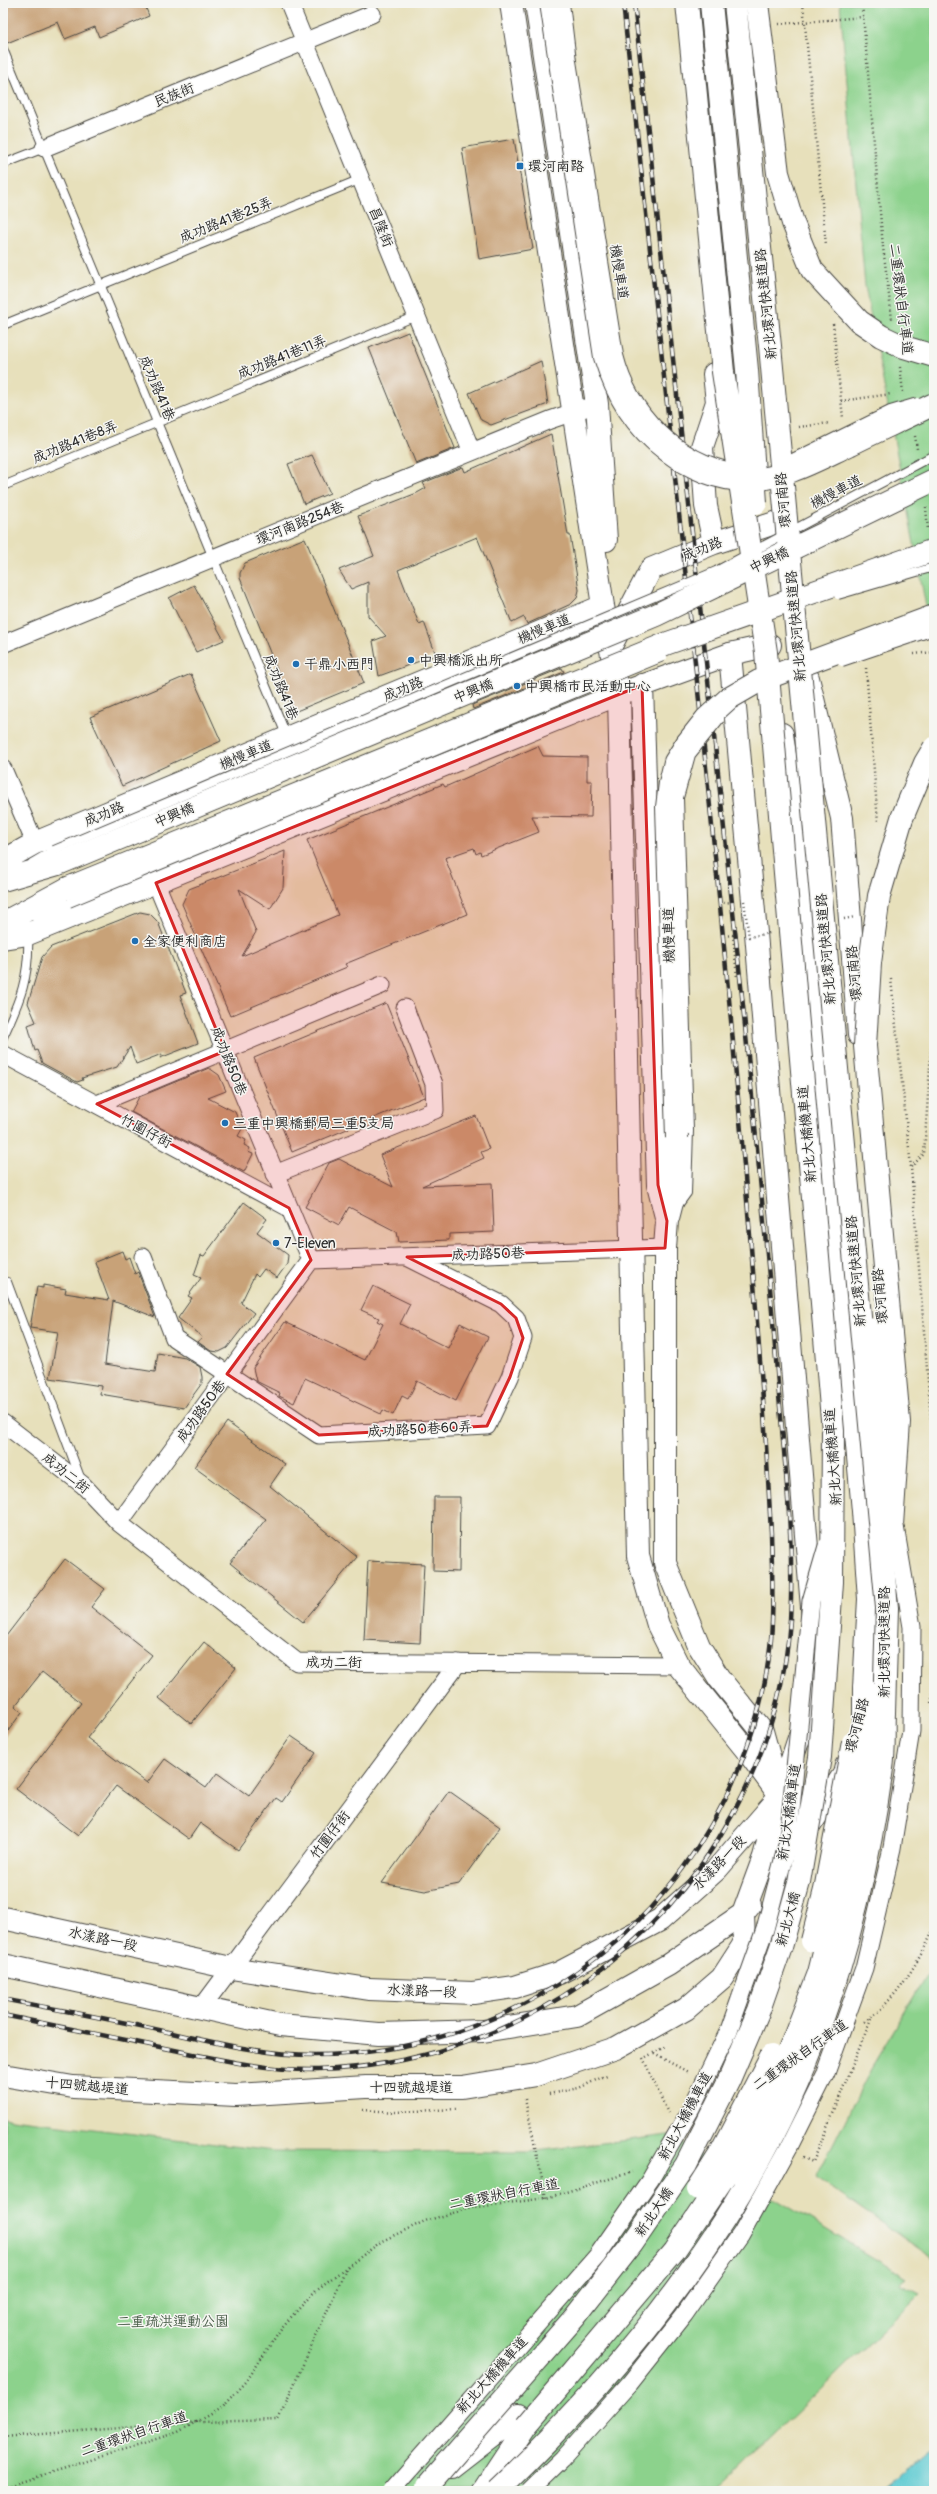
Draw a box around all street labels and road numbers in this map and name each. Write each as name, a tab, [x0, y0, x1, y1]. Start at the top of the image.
street label: 民族街	[151, 79, 197, 111]
street label: 成功路41巷25弄	[177, 194, 275, 246]
street label: 昌隆街	[365, 204, 397, 250]
street label: 二重環狀自行車道	[886, 242, 916, 356]
street label: 機慢車道	[606, 243, 632, 301]
street label: 新北環河快速道路	[752, 247, 780, 361]
street label: 成功路41巷11弄	[235, 331, 329, 383]
street label: 成功路41巷	[136, 353, 179, 424]
street label: 成功路41巷8弄	[30, 417, 120, 467]
street label: 環河南路	[772, 471, 794, 529]
street label: 機慢車道	[807, 471, 865, 513]
street label: 環河南路254巷	[253, 497, 347, 548]
street label: 成功路	[679, 533, 725, 565]
street label: 中興橋	[746, 543, 792, 577]
street label: 新北環河快速道路	[783, 569, 809, 683]
street label: 機慢車道	[515, 610, 573, 648]
street label: 成功路41巷	[260, 652, 302, 723]
street label: 成功路	[380, 673, 426, 705]
street label: 中興橋	[450, 675, 496, 707]
street label: 機慢車道	[217, 736, 275, 774]
street label: 成功路	[81, 798, 127, 830]
street label: 中興橋	[151, 799, 197, 831]
street label: 新北環河快速道路	[813, 892, 839, 1006]
street label: 機慢車道	[660, 907, 678, 963]
street label: 環河南路	[843, 944, 865, 1002]
street label: 成功路50巷	[207, 1024, 251, 1099]
street label: 新北大橋機車道	[794, 1084, 820, 1184]
street label: 竹圍仔街	[117, 1110, 175, 1152]
street label: 新北環河快速道路	[843, 1214, 869, 1328]
street label: 成功路50巷	[451, 1244, 526, 1264]
street label: 環河南路	[869, 1267, 891, 1325]
street label: 成功路50巷	[173, 1376, 230, 1446]
street label: 新北大橋機車道	[821, 1408, 845, 1506]
street label: 成功路50巷60弄	[367, 1418, 473, 1440]
street label: 成功二街	[39, 1449, 93, 1497]
street label: 新北環河快速道路	[876, 1586, 893, 1698]
street label: 成功二街	[306, 1654, 362, 1671]
street label: 環河南路	[842, 1696, 872, 1754]
street label: 新北大橋機車道	[774, 1762, 804, 1862]
street label: 竹圍仔街	[306, 1808, 354, 1862]
street label: 水漾路一段	[689, 1832, 749, 1894]
street label: 新北大橋	[773, 1890, 803, 1948]
street label: 水漾路一段	[67, 1923, 139, 1955]
street label: 水漾路一段	[387, 1981, 457, 2001]
street label: 二重環狀自行車道	[749, 2016, 851, 2094]
street label: 新北大橋機車道	[654, 2069, 716, 2163]
street label: 十四號越堤道	[44, 2074, 130, 2098]
street label: 十四號越堤道	[369, 2079, 453, 2096]
street label: 二重環狀自行車道	[447, 2175, 561, 2213]
street label: 新北大橋	[631, 2184, 677, 2240]
street label: 新北大橋機車道	[453, 2333, 531, 2417]
street label: 二重環狀自行車道	[78, 2408, 190, 2460]

